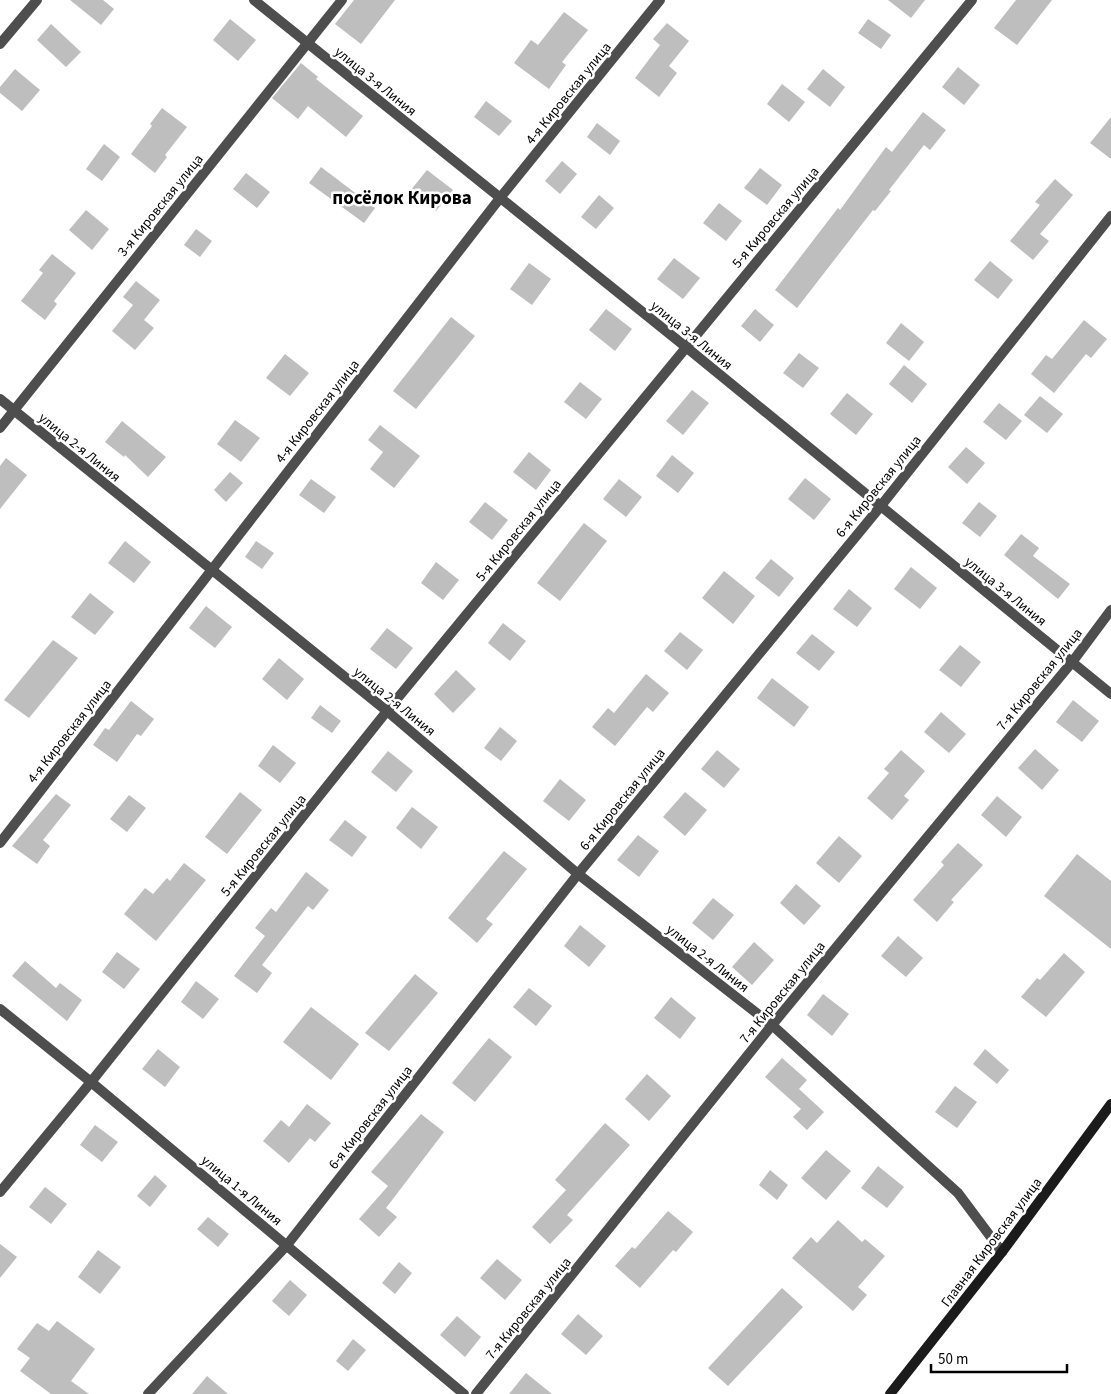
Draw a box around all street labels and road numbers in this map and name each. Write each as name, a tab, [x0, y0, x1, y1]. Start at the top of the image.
street label: 4-я Кировская улица	[521, 38, 616, 149]
street label: улица 3-я Линия	[330, 42, 421, 121]
street label: 3-я Кировская улица	[113, 150, 208, 261]
street label: 5-я Кировская улица	[727, 163, 824, 273]
street label: улица 3-я Линия	[646, 296, 737, 375]
street label: 4-я Кировская улица	[271, 356, 365, 468]
street label: улица 2-я Линия	[34, 408, 125, 487]
street label: 6-я Кировская улица	[831, 431, 926, 542]
street label: 5-я Кировская улица	[471, 475, 566, 586]
street label: улица 3-я Линия	[960, 552, 1051, 631]
street label: 7-я Кировская улица	[992, 624, 1087, 735]
street label: улица 2-я Линия	[349, 662, 440, 741]
street label: 4-я Кировская улица	[23, 676, 117, 788]
street label: 6-я Кировская улица	[575, 744, 670, 855]
street label: 5-я Кировская улица	[216, 790, 311, 901]
street label: улица 2-я Линия	[662, 920, 753, 998]
street label: 7-я Кировская улица	[735, 937, 830, 1048]
street label: 6-я Кировская улица	[324, 1062, 418, 1174]
street label: улица 1-я Линия	[196, 1151, 286, 1231]
street label: Главная Кировская улица	[936, 1174, 1047, 1311]
street label: 7-я Кировская улица	[481, 1253, 576, 1364]

